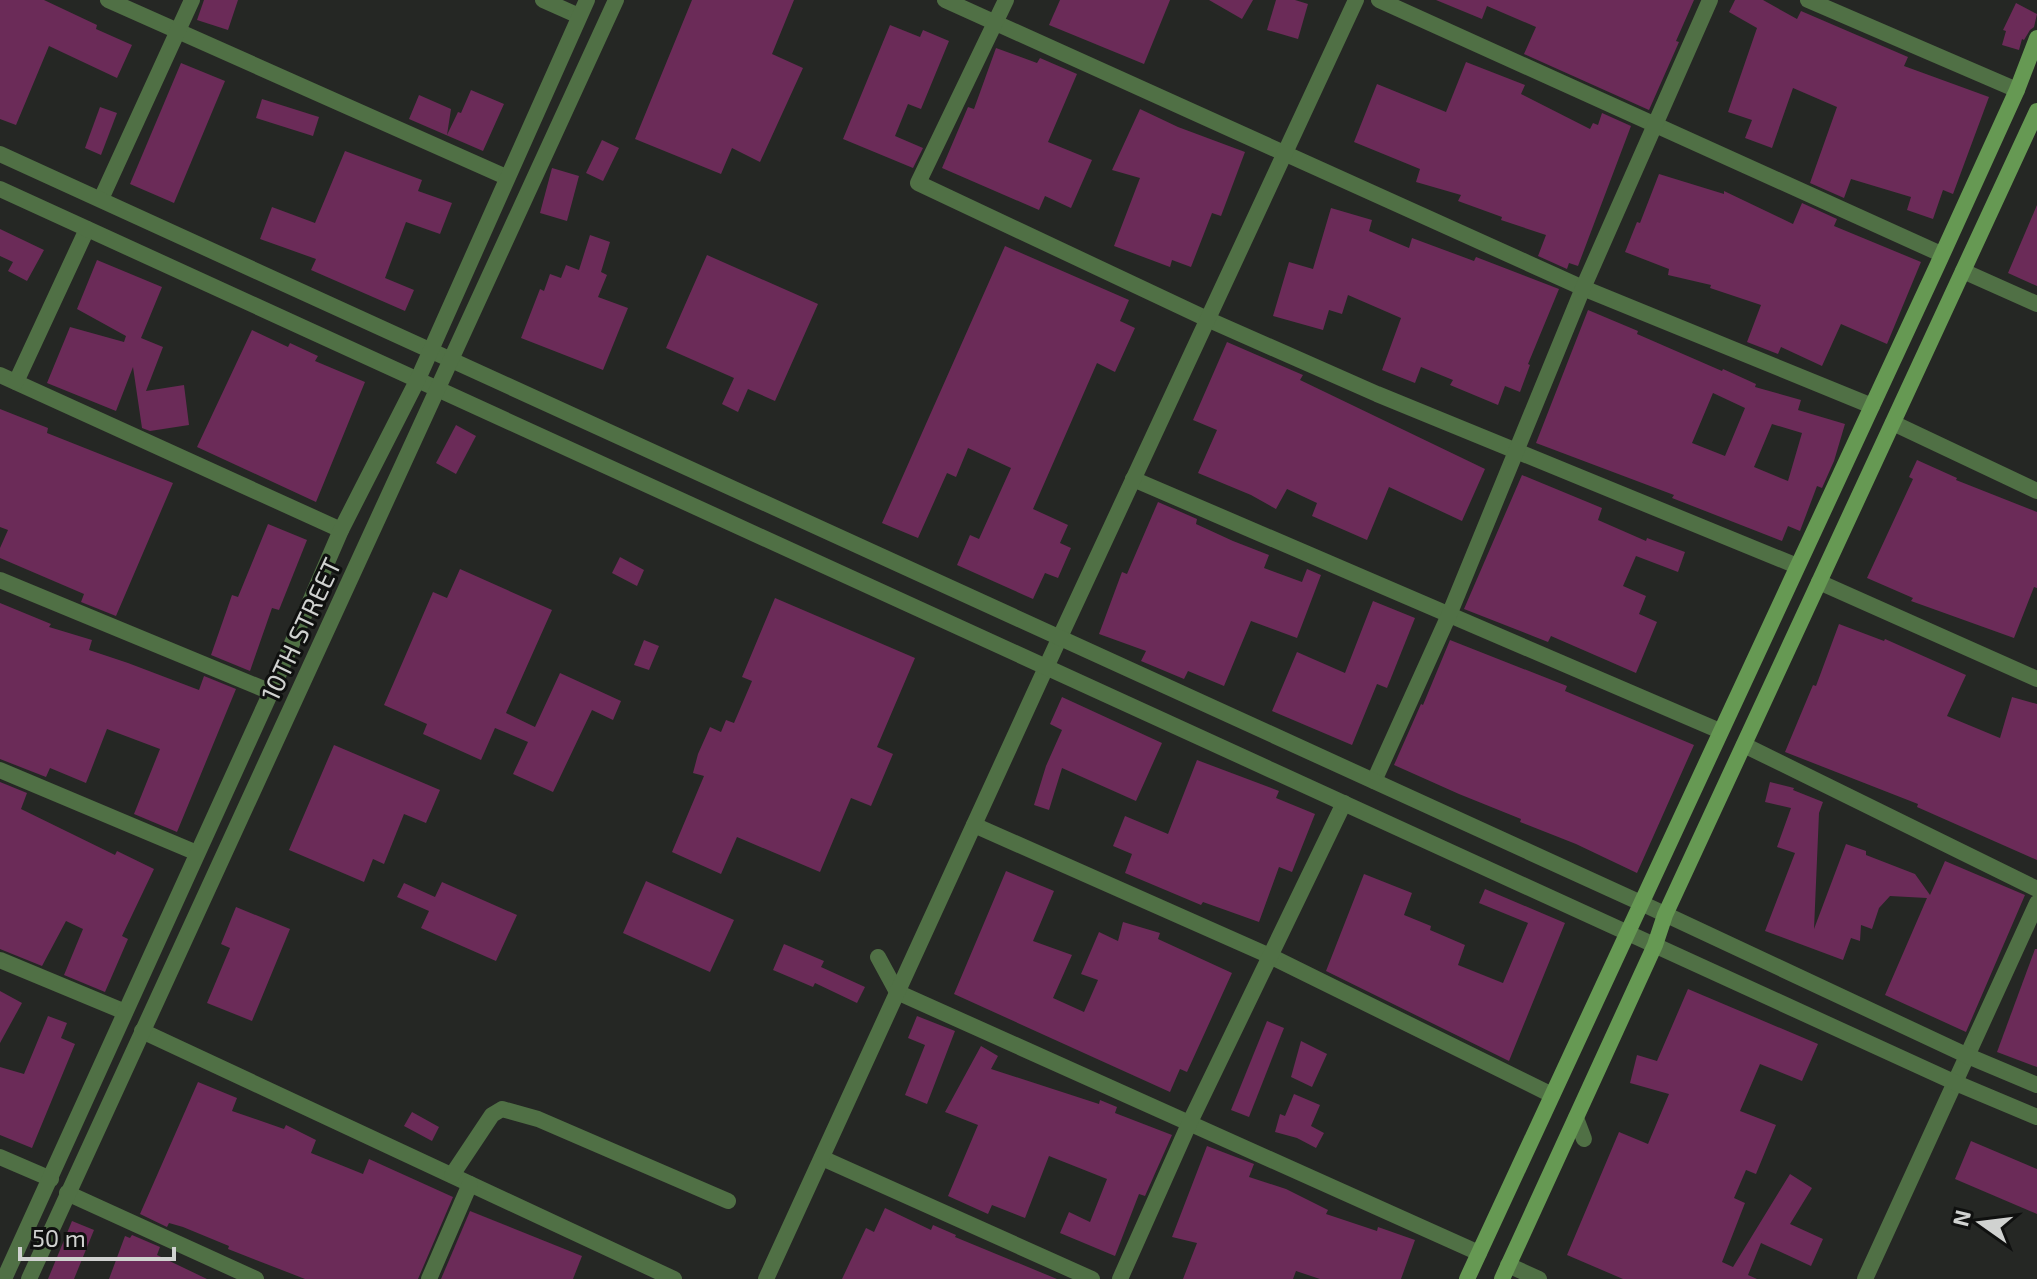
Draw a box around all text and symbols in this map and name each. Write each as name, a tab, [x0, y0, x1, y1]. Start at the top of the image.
street label: 10TH STREET	[253, 553, 347, 705]
north arrow	[1941, 1183, 2021, 1263]
text: N	[1946, 1207, 1975, 1229]
scale bar	[20, 1211, 174, 1261]
text: 50 m	[32, 1223, 86, 1252]

